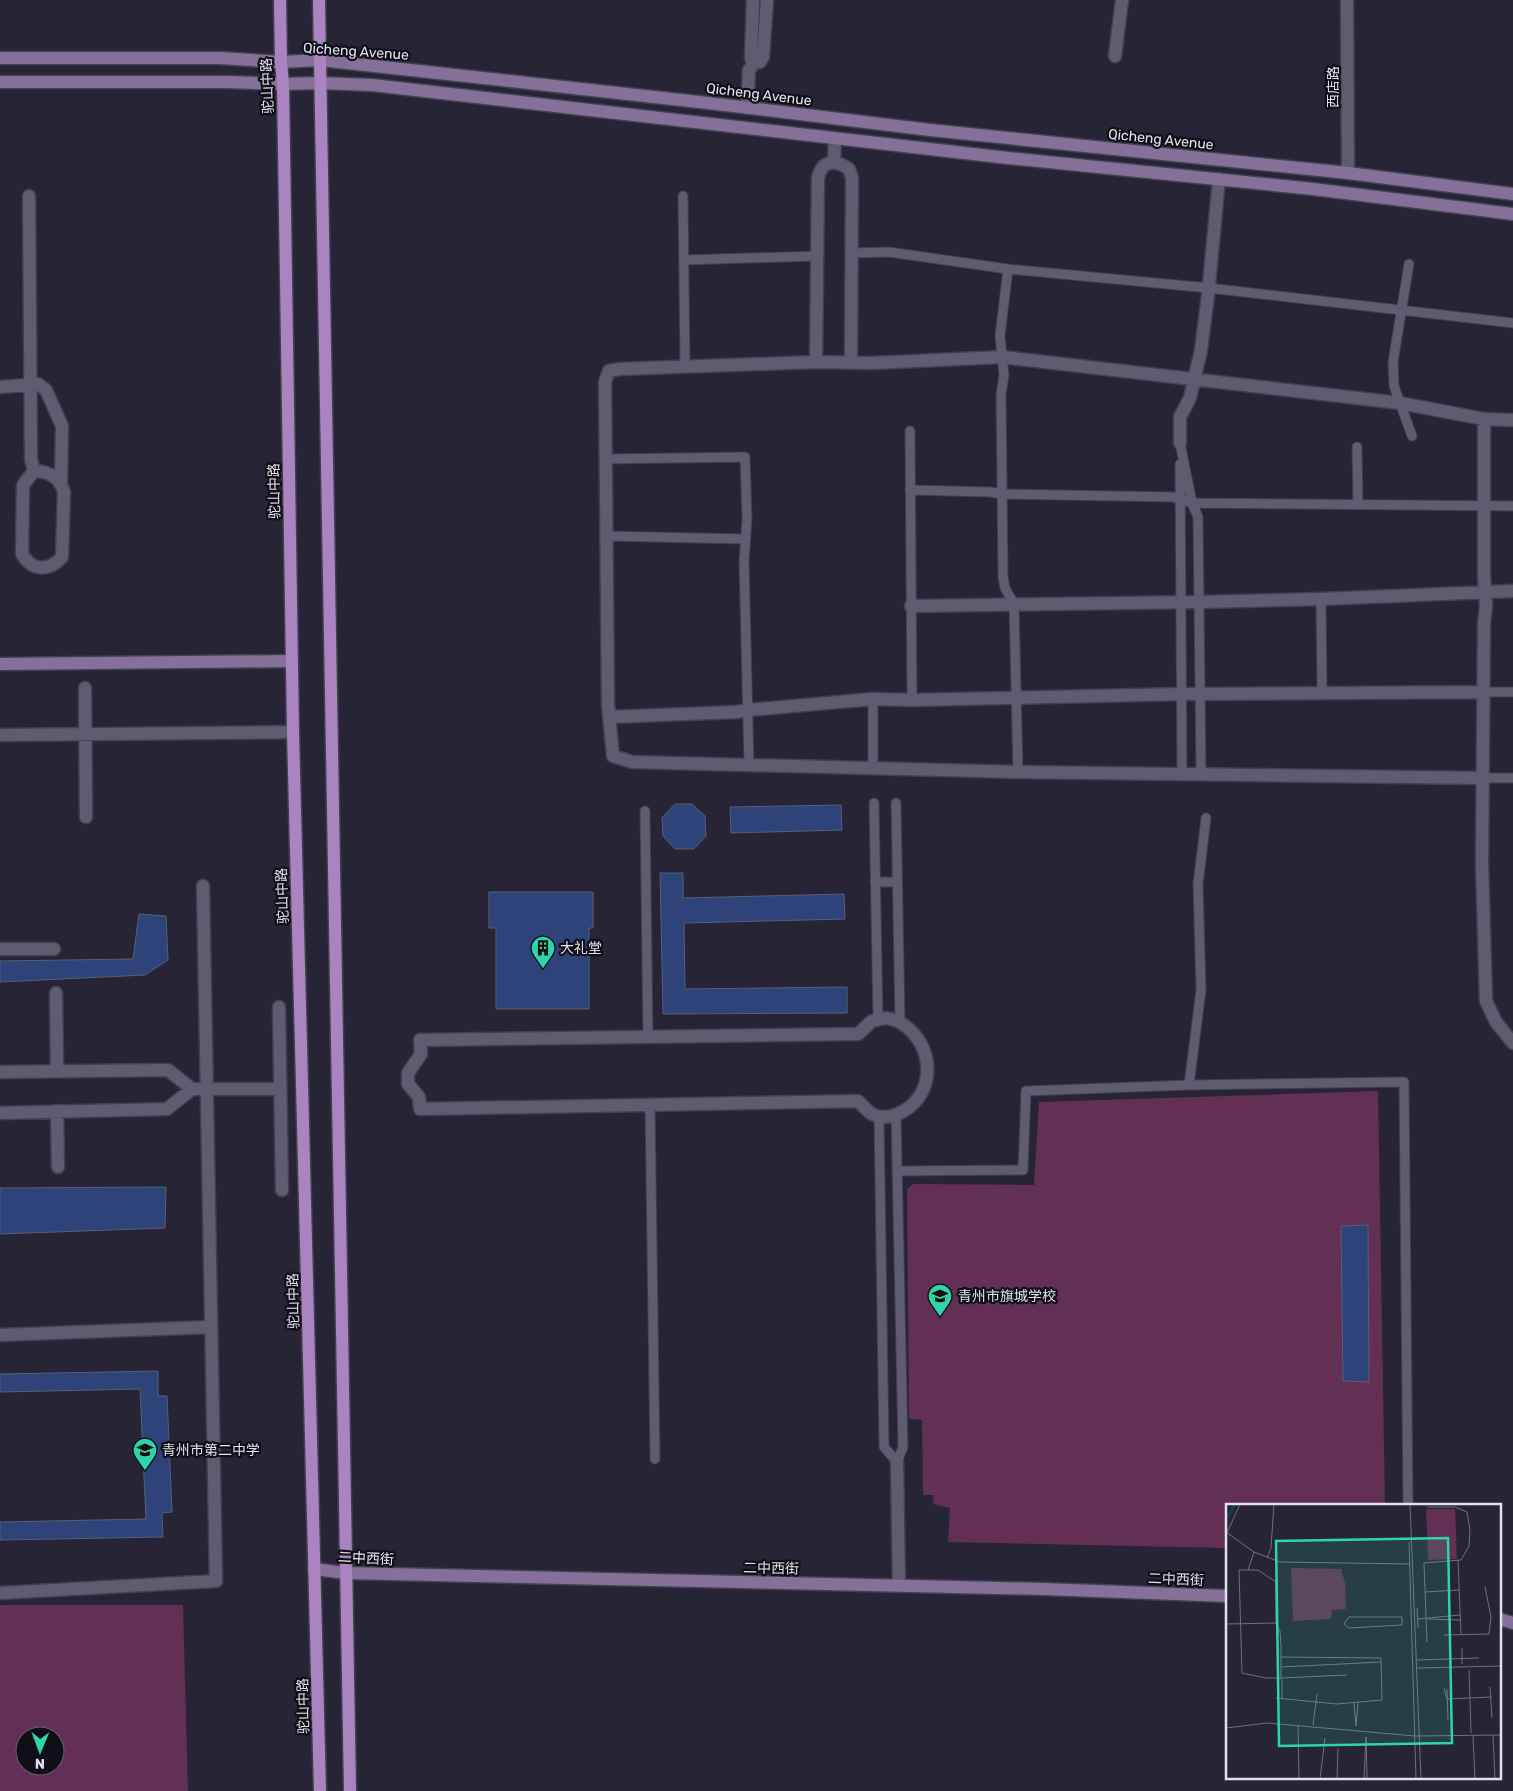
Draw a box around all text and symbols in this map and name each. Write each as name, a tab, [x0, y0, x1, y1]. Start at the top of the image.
street label: Qicheng Avenue	[303, 39, 410, 64]
street label: 驼山中路	[258, 58, 277, 114]
street label: 西店路	[1325, 66, 1342, 108]
street label: Qicheng Avenue	[705, 80, 813, 109]
street label: Qicheng Avenue	[1107, 126, 1215, 154]
street label: 驼山中路	[266, 463, 283, 519]
street label: 驼山中路	[273, 868, 292, 924]
building icon: 大礼堂	[530, 935, 556, 969]
place label: 大礼堂	[560, 940, 602, 957]
street label: 驼山中路	[285, 1273, 302, 1329]
school or university icon: 青州市旗城学校	[927, 1283, 953, 1317]
place label: 青州市旗城学校	[958, 1288, 1056, 1305]
school or university icon: 青州市第二中学	[132, 1437, 158, 1471]
place label: 青州市第二中学	[162, 1442, 260, 1459]
inset map	[1226, 1504, 1500, 1778]
street label: 二中西街	[338, 1549, 394, 1568]
street label: 二中西街	[743, 1560, 799, 1577]
street label: 二中西街	[1148, 1570, 1204, 1589]
street label: 驼山中路	[295, 1678, 312, 1734]
north arrow	[15, 1726, 65, 1776]
text: N	[35, 1755, 45, 1772]

